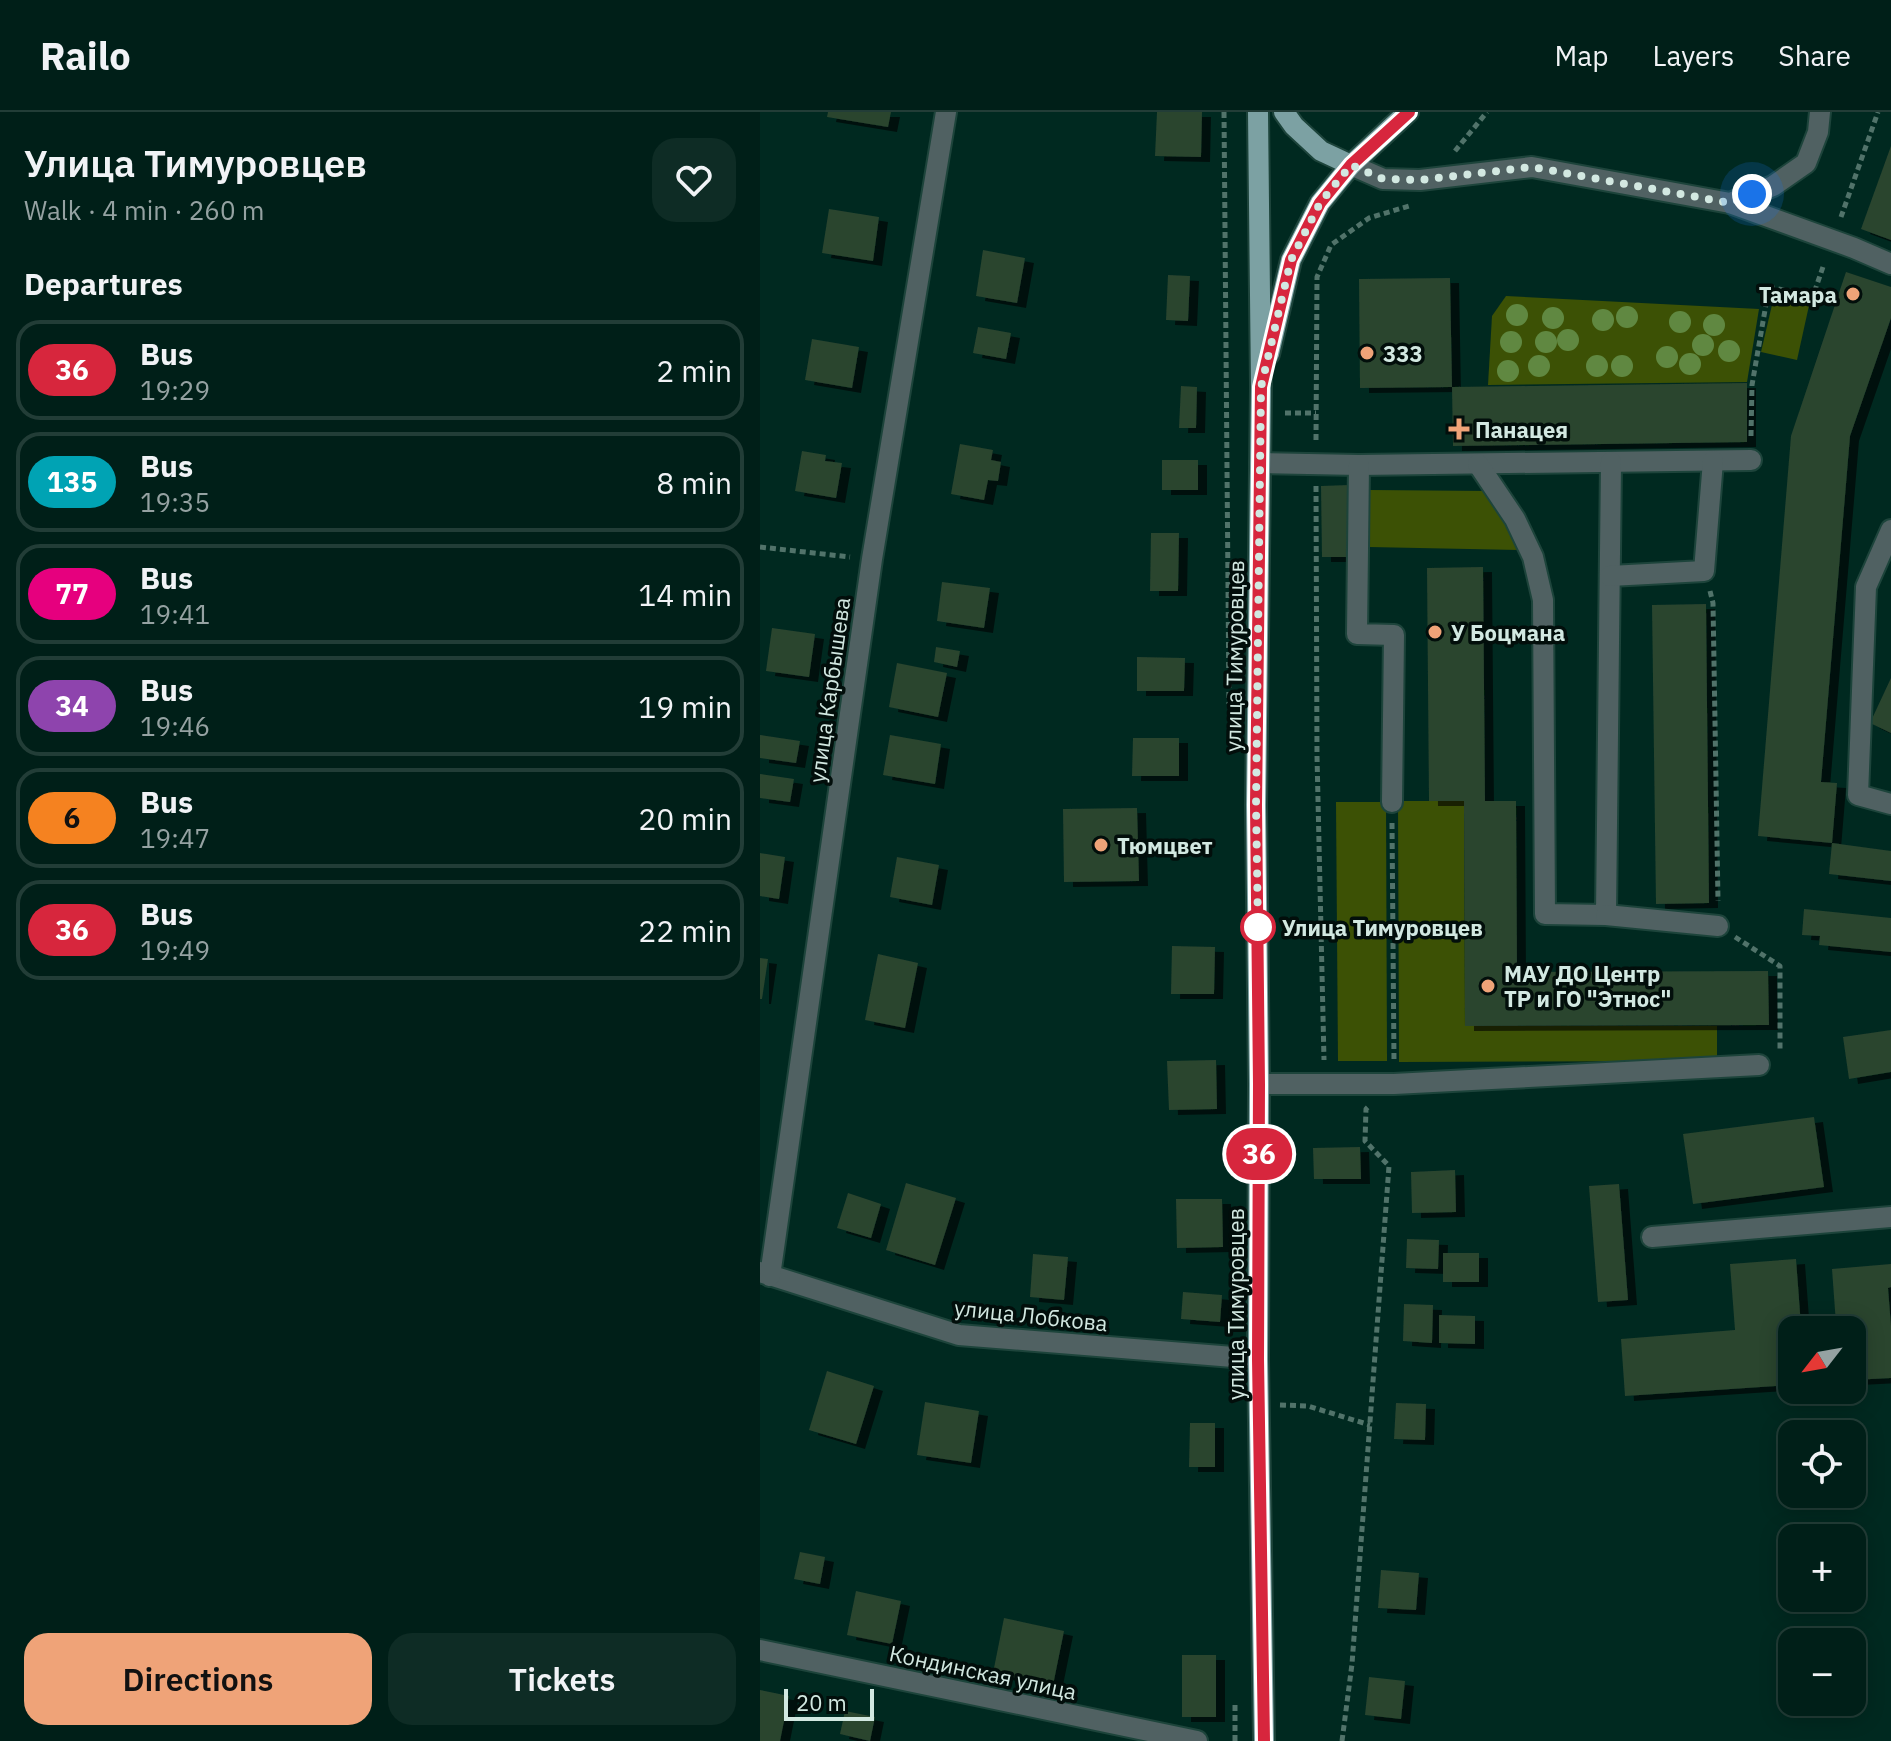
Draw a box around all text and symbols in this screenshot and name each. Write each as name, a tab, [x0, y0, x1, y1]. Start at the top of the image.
text: Railo	[40, 31, 131, 80]
text: Map	[1554, 37, 1608, 74]
text: Layers	[1652, 37, 1734, 74]
text: Share	[1778, 37, 1851, 74]
text: Улица Тимуровцев	[24, 138, 367, 187]
button: heart	[652, 138, 736, 222]
your location	[1732, 174, 1772, 214]
text: Walk · 4 min · 260 m	[24, 193, 264, 227]
text: Departures	[24, 264, 183, 303]
place label: Тамара	[1759, 280, 1837, 309]
marker: Тамара	[1844, 285, 1862, 303]
text: Bus	[140, 334, 193, 373]
place label: 333	[1383, 339, 1423, 368]
marker: 333	[1358, 344, 1376, 362]
text: 36	[55, 351, 89, 388]
text: 2 min	[656, 351, 732, 390]
text: 19:29	[140, 373, 210, 407]
place label: Панацея	[1475, 415, 1568, 444]
marker: Панацея	[1450, 420, 1468, 438]
text: Bus	[140, 446, 193, 485]
text: 135	[47, 463, 97, 500]
text: 8 min	[656, 463, 732, 502]
text: 19:35	[140, 485, 210, 519]
text: Bus	[140, 558, 193, 597]
street label: улица Тимуровцев	[1218, 560, 1250, 752]
text: 77	[55, 575, 89, 612]
text: 14 min	[638, 575, 732, 614]
street label: улица Карбышева	[802, 595, 856, 785]
text: 19:41	[140, 597, 210, 631]
place label: У Боцмана	[1451, 618, 1565, 647]
marker: У Боцмана	[1426, 623, 1444, 641]
text: Bus	[140, 670, 193, 709]
text: 34	[55, 687, 89, 724]
text: 19 min	[638, 687, 732, 726]
text: 19:46	[140, 709, 210, 743]
text: Bus	[140, 782, 193, 821]
text: 6	[64, 799, 80, 836]
text: 20 min	[638, 799, 732, 838]
text: 19:47	[140, 821, 210, 855]
place label: Тюмцвет	[1117, 831, 1213, 860]
marker: Тюмцвет	[1092, 836, 1110, 854]
text: Bus	[140, 894, 193, 933]
marker: Улица Тимуровцев	[1241, 910, 1275, 944]
text: 36	[55, 911, 89, 948]
text: 22 min	[638, 911, 732, 950]
place label: Улица Тимуровцев	[1282, 913, 1483, 942]
text: 19:49	[140, 933, 210, 967]
place label: МАУ ДО Центр ТР и ГО "Этнос"	[1504, 959, 1671, 1013]
marker: МАУ ДО Центр ТР и ГО "Этнос"	[1479, 977, 1497, 995]
line badge: 36	[1223, 1128, 1295, 1180]
text: 36	[1242, 1135, 1276, 1172]
street label: улица Тимуровцев	[1221, 1208, 1250, 1400]
street label: улица Лобкова	[953, 1293, 1109, 1337]
north arrow	[1778, 1316, 1866, 1404]
map controls	[1778, 1316, 1866, 1716]
button: locate	[1778, 1420, 1866, 1508]
button: +	[1778, 1524, 1866, 1612]
button: −	[1778, 1628, 1866, 1716]
button: Directions	[24, 1633, 372, 1725]
button: Tickets	[388, 1633, 736, 1725]
street label: Кондинская улица	[887, 1638, 1080, 1706]
scale bar	[784, 1685, 874, 1721]
text: 20 m	[796, 1688, 847, 1717]

